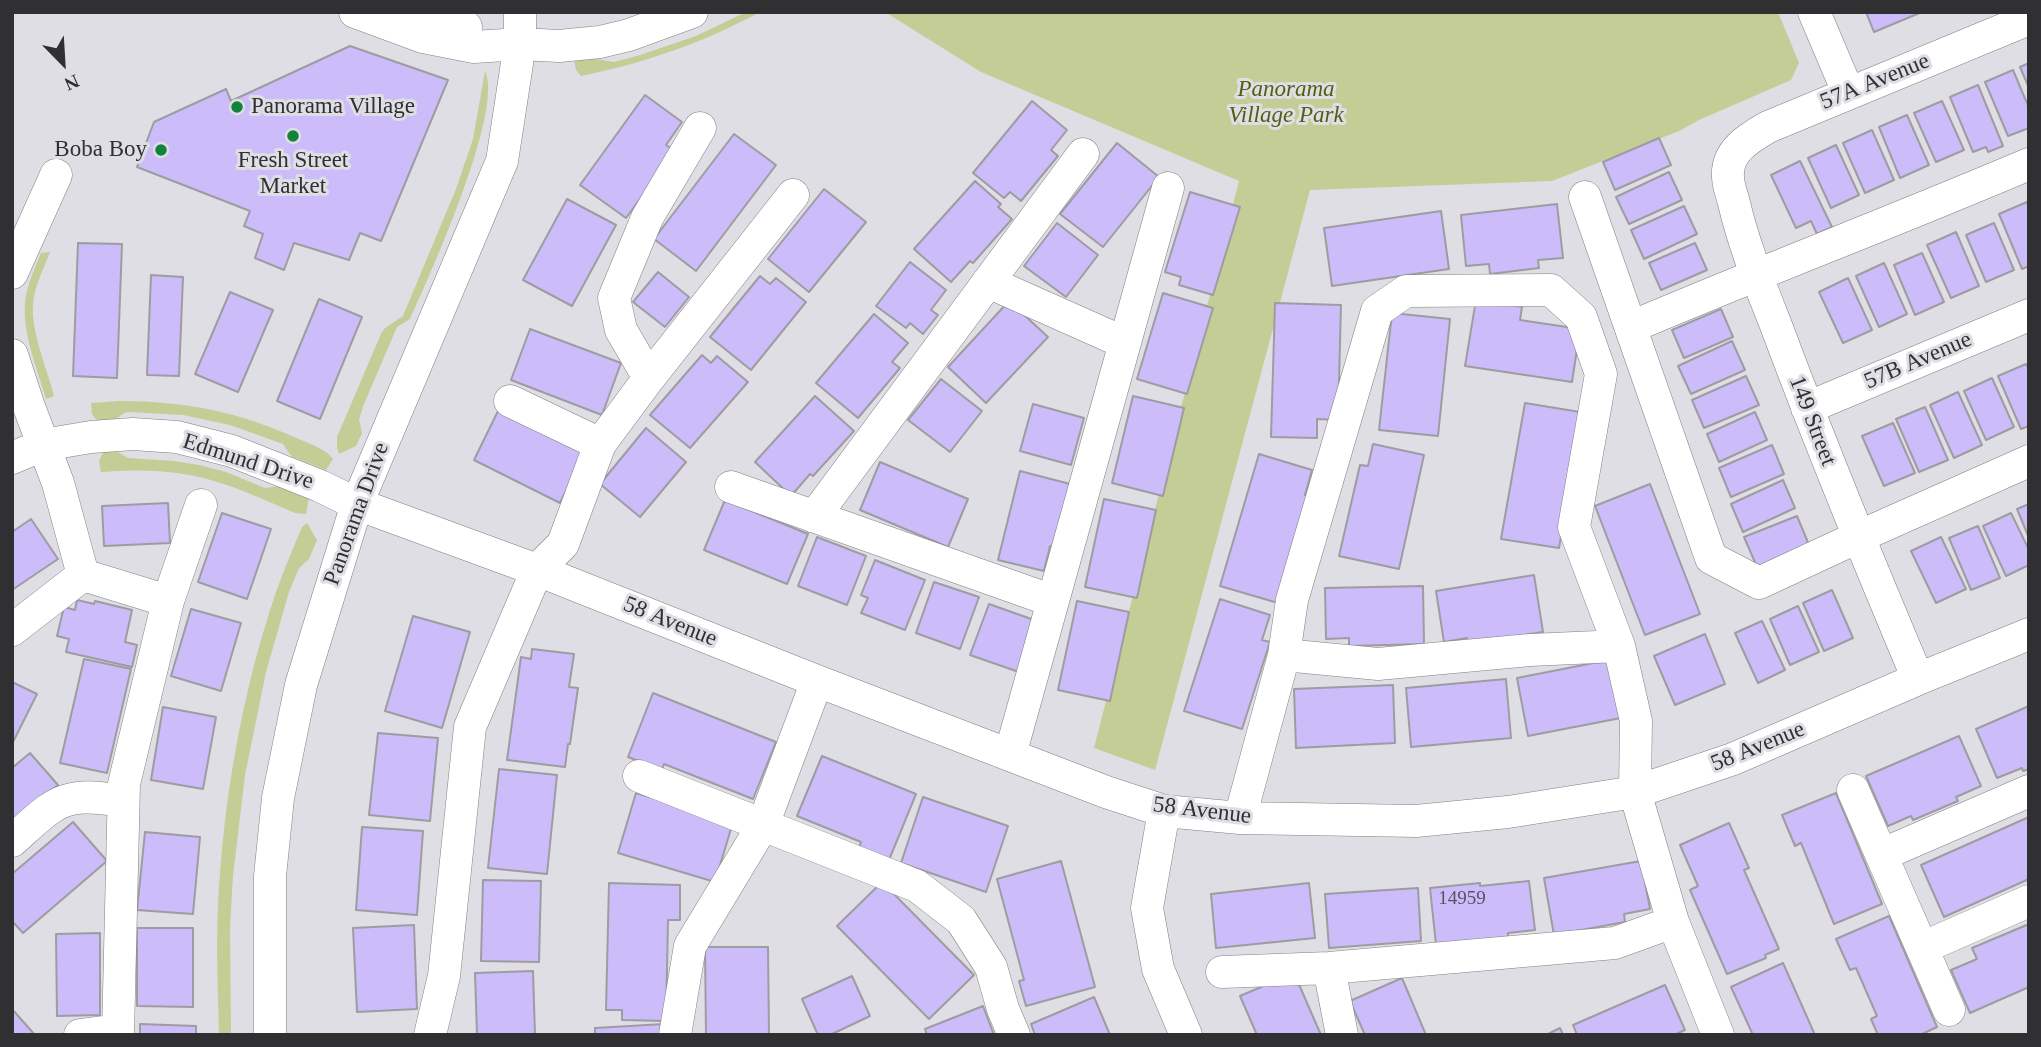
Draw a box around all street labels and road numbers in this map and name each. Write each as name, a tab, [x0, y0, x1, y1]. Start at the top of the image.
street label: 57A Avenue	[1816, 48, 1934, 116]
street label: 57B Avenue	[1860, 326, 1976, 396]
street label: 149 Street	[1782, 372, 1842, 470]
street label: Edmund Drive	[179, 428, 317, 496]
street label: Panorama Drive	[318, 439, 396, 589]
street label: 58 Avenue	[619, 591, 721, 653]
street label: 58 Avenue	[1707, 716, 1809, 778]
street label: 58 Avenue	[1151, 791, 1253, 831]

